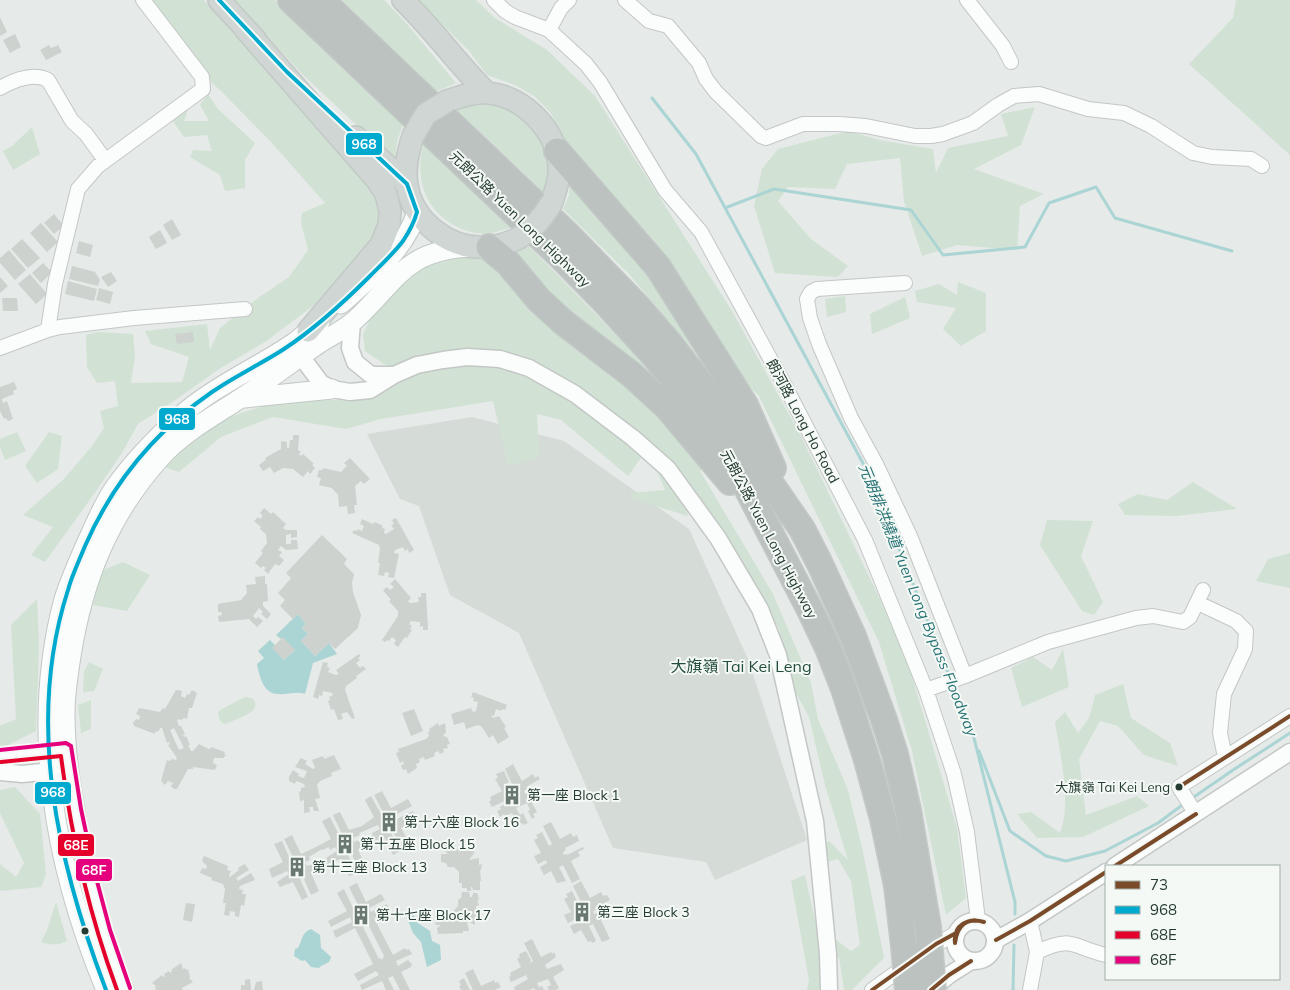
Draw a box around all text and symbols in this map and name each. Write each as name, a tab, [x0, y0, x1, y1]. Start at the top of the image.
line badge: 968	[345, 132, 383, 156]
text: 968	[351, 135, 377, 153]
street label: 元朗公路 Yuen Long Highway	[446, 147, 595, 291]
street label: 朗河路 Long Ho Road	[763, 356, 843, 486]
line badge: 968	[158, 407, 196, 431]
text: 968	[164, 410, 190, 428]
street label: 元朗公路 Yuen Long Highway	[717, 446, 822, 622]
water label: 元朗排洪繞道 Yuen Long Bypass Floodway	[855, 461, 982, 740]
district label: 大旗嶺 Tai Kei Leng	[670, 656, 812, 676]
place label: 大旗嶺 Tai Kei Leng	[1055, 779, 1170, 795]
line badge: 968	[34, 781, 72, 805]
marker: 大旗嶺 Tai Kei Leng	[1174, 782, 1184, 792]
text: 968	[40, 783, 66, 801]
building icon: 第一座 Block 1	[501, 784, 523, 806]
place label: 第一座 Block 1	[527, 786, 620, 804]
building icon: 第十六座 Block 16	[378, 811, 400, 833]
place label: 第十六座 Block 16	[404, 813, 519, 831]
line badge: 68E	[57, 833, 95, 857]
building icon: 第十五座 Block 15	[334, 833, 356, 855]
place label: 第十五座 Block 15	[360, 835, 475, 853]
text: 68E	[63, 836, 89, 854]
building icon: 第十三座 Block 13	[286, 856, 308, 878]
line badge: 68F	[75, 858, 113, 882]
place label: 第十三座 Block 13	[312, 858, 427, 876]
text: 68F	[82, 861, 106, 879]
legend	[1105, 865, 1280, 980]
text: 73	[1150, 875, 1168, 894]
text: 968	[1150, 900, 1177, 919]
building icon: 第三座 Block 3	[571, 901, 593, 923]
place label: 第三座 Block 3	[597, 903, 690, 921]
building icon: 第十七座 Block 17	[350, 904, 372, 926]
place label: 第十七座 Block 17	[376, 906, 491, 924]
text: 68E	[1150, 925, 1177, 944]
unlabelled marker	[80, 926, 90, 936]
text: 68F	[1150, 950, 1176, 969]

